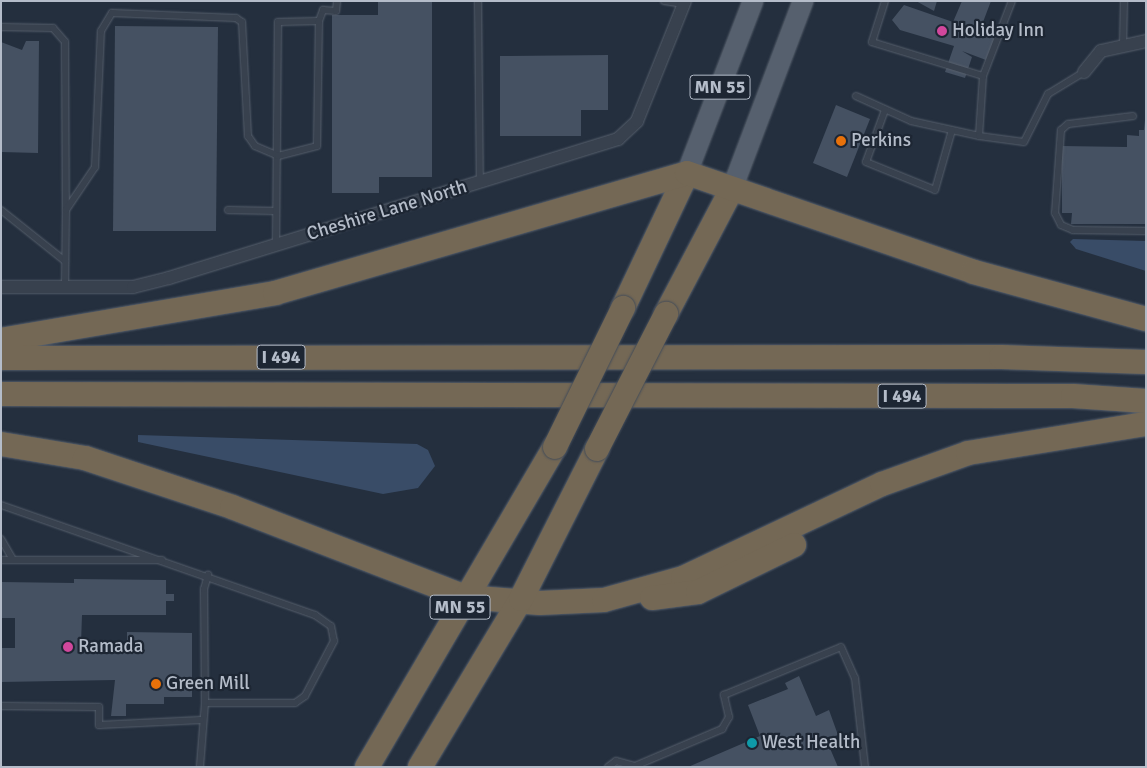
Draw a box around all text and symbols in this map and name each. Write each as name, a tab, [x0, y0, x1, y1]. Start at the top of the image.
place label: Holiday Inn	[952, 20, 1044, 42]
marker: Holiday Inn	[936, 25, 948, 37]
road number: MN 55	[689, 72, 751, 102]
place label: Perkins	[851, 130, 911, 152]
marker: Perkins	[835, 135, 847, 147]
street label: Cheshire Lane North	[304, 176, 470, 246]
road number: I 494	[256, 342, 306, 372]
road number: I 494	[877, 381, 927, 412]
road number: MN 55	[429, 592, 491, 622]
place label: Ramada	[78, 636, 143, 658]
marker: Ramada	[62, 641, 74, 653]
place label: Green Mill	[166, 673, 250, 695]
marker: Green Mill	[150, 678, 162, 690]
place label: West Health	[762, 732, 860, 754]
marker: West Health	[746, 737, 758, 749]

